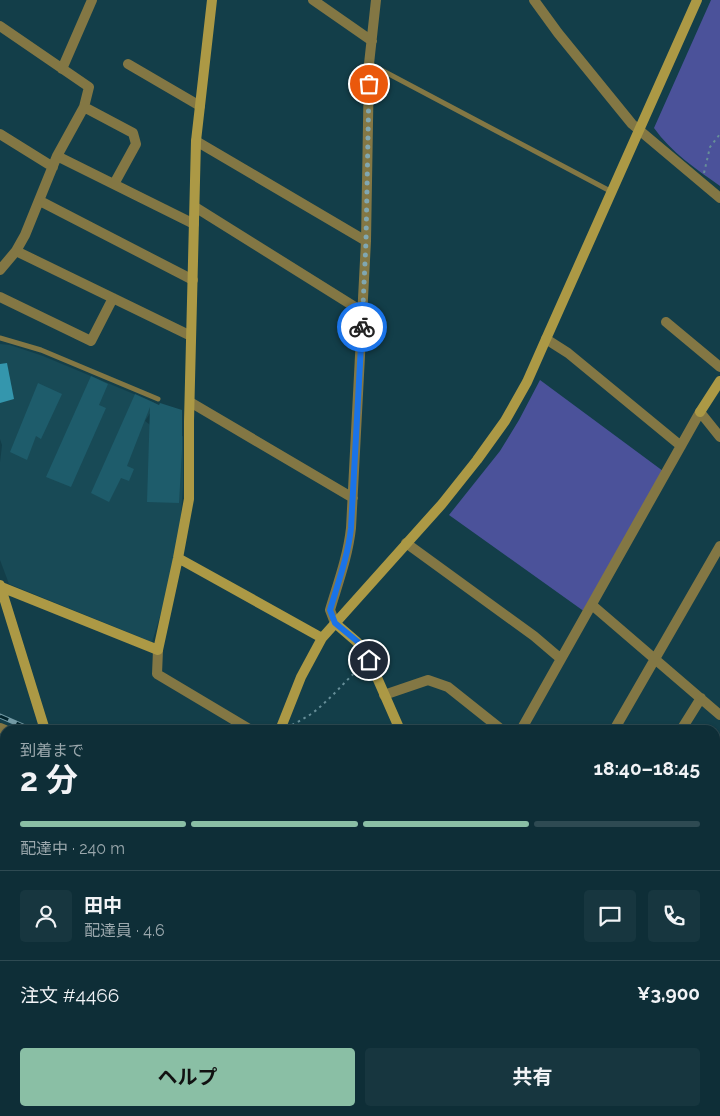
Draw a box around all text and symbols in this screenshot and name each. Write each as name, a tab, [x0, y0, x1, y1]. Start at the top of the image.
pin	[348, 63, 390, 105]
icon: bag	[355, 70, 383, 98]
courier	[337, 302, 387, 352]
icon: bike	[348, 313, 376, 341]
pin	[348, 639, 390, 681]
icon: home	[355, 646, 383, 674]
text: 到着まで	[20, 741, 84, 760]
text: 18:40–18:45	[594, 757, 700, 779]
text: 2 分	[20, 761, 78, 798]
text: 配達中 · 240 m	[20, 839, 125, 858]
button: person	[20, 890, 72, 942]
button: chat	[584, 890, 636, 942]
button: phone	[648, 890, 700, 942]
text: 田中	[84, 894, 122, 916]
text: 配達員 · 4.6	[84, 921, 165, 940]
text: ¥3,900	[637, 982, 700, 1004]
text: 注文 #4466	[20, 984, 119, 1006]
button: ヘルプ	[20, 1048, 355, 1106]
button: 共有	[365, 1048, 700, 1106]

